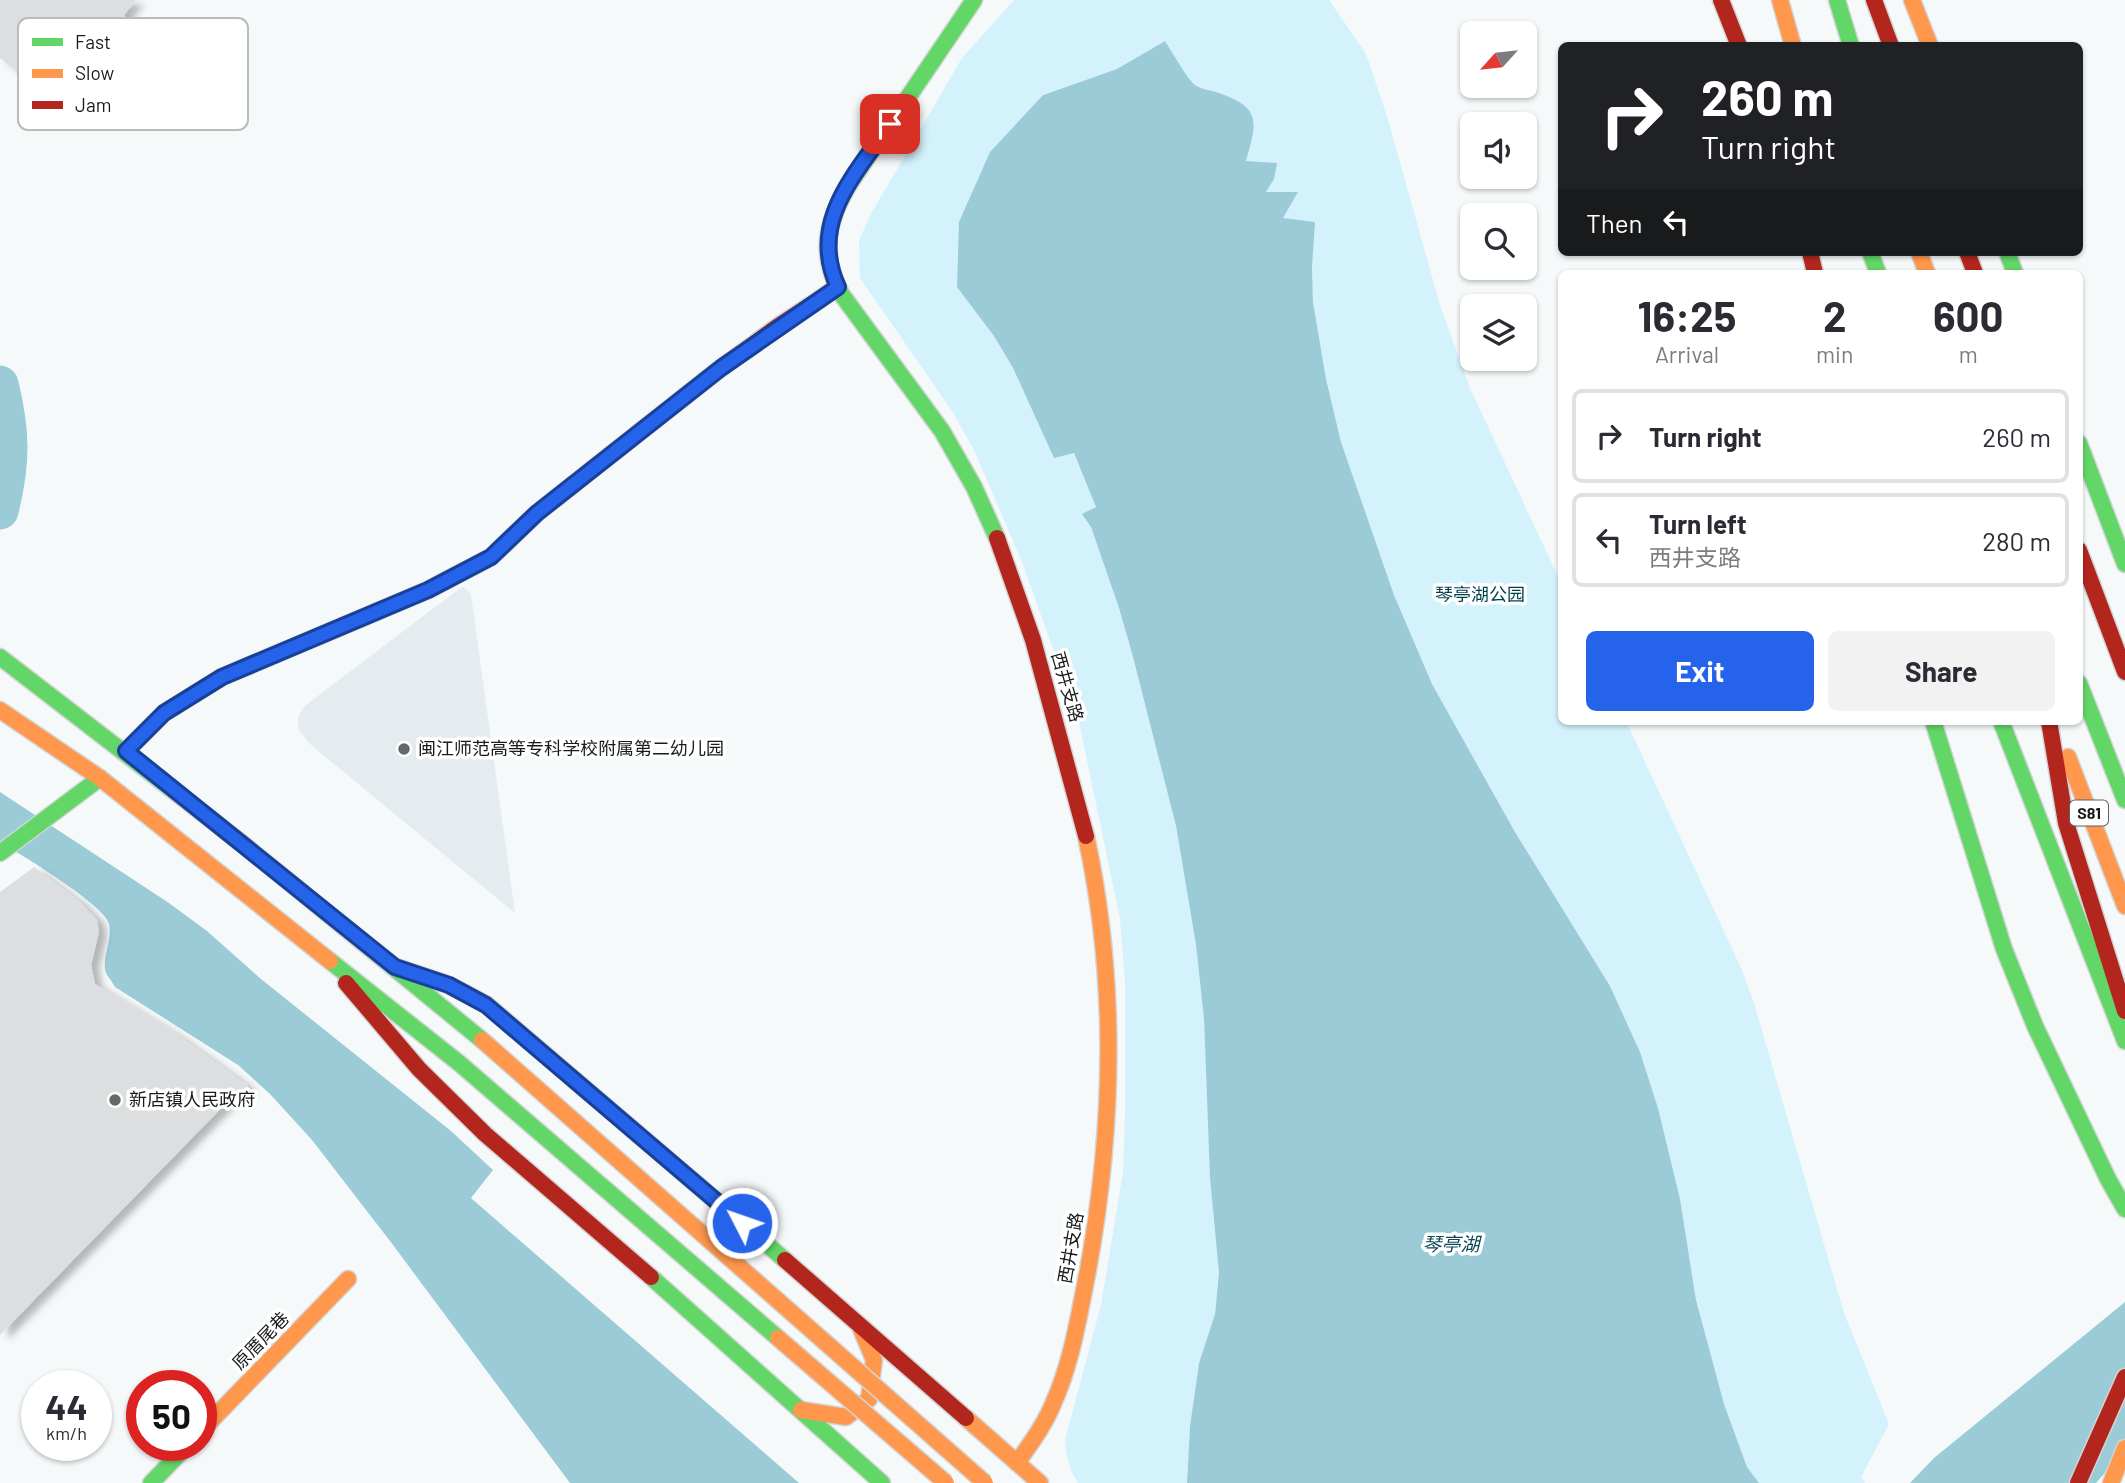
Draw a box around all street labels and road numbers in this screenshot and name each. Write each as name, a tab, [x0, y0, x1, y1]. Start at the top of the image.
street label: 西井支路	[1047, 649, 1088, 724]
road number: S81	[2070, 800, 2108, 826]
street label: 西井支路	[1053, 1210, 1087, 1285]
street label: 原厝尾巷	[227, 1307, 293, 1374]

